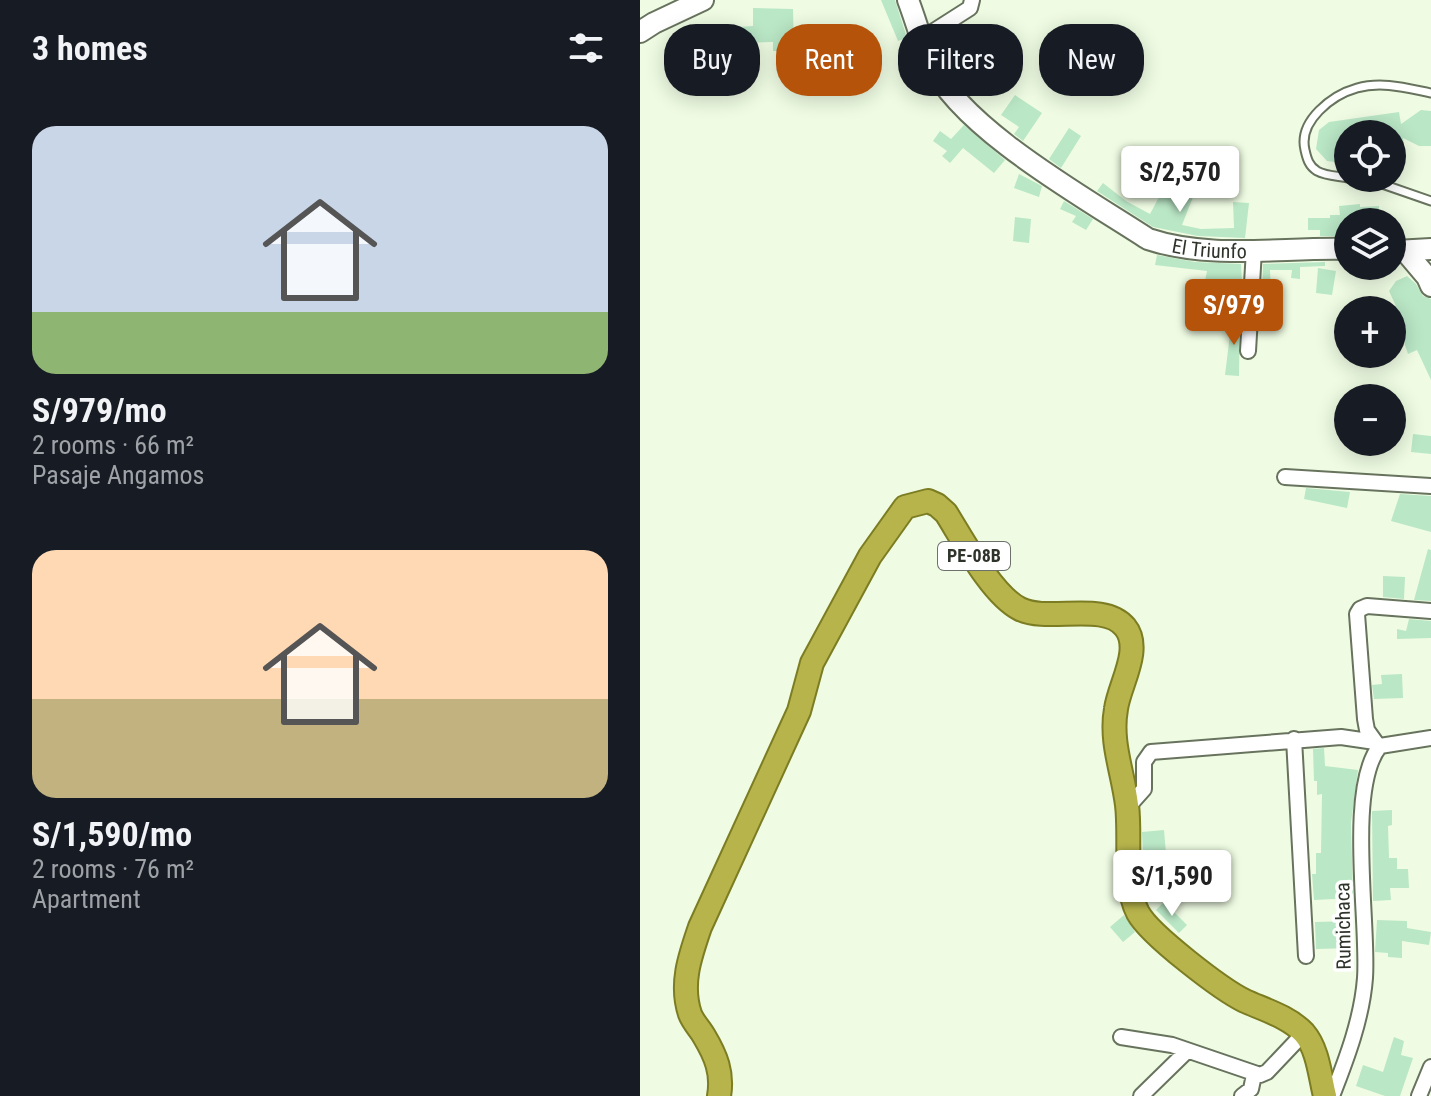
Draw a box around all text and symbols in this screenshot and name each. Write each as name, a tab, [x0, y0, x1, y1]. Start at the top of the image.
chip: Buy	[664, 24, 760, 96]
chip: Rent	[776, 24, 882, 96]
chip: Filters	[898, 24, 1023, 96]
chip: New	[1039, 24, 1144, 96]
icon: filters	[564, 26, 608, 70]
text: 3 homes	[32, 28, 148, 68]
map controls	[1334, 120, 1406, 456]
button: locate	[1334, 120, 1406, 192]
pin: S/2,570	[1106, 146, 1254, 214]
text: S/2,570	[1139, 157, 1221, 187]
icon: home	[248, 178, 392, 322]
button: layers	[1334, 208, 1406, 280]
street label: El Triunfo	[1170, 234, 1247, 263]
pin: S/979	[1178, 279, 1290, 347]
text: S/979	[1203, 290, 1265, 320]
button: +	[1334, 296, 1406, 368]
button: −	[1334, 384, 1406, 456]
text: S/979/mo	[32, 390, 167, 430]
text: 2 rooms · 66 m²	[32, 430, 194, 460]
text: Pasaje Angamos	[32, 460, 204, 490]
road number: PE-08B	[938, 542, 1010, 570]
icon: home	[248, 602, 392, 746]
text: S/1,590/mo	[32, 814, 192, 854]
pin: S/1,590	[1098, 850, 1246, 918]
text: 2 rooms · 76 m²	[32, 854, 194, 884]
text: S/1,590	[1131, 861, 1213, 891]
street label: Rumichaca	[1330, 882, 1356, 970]
text: Apartment	[32, 884, 141, 914]

